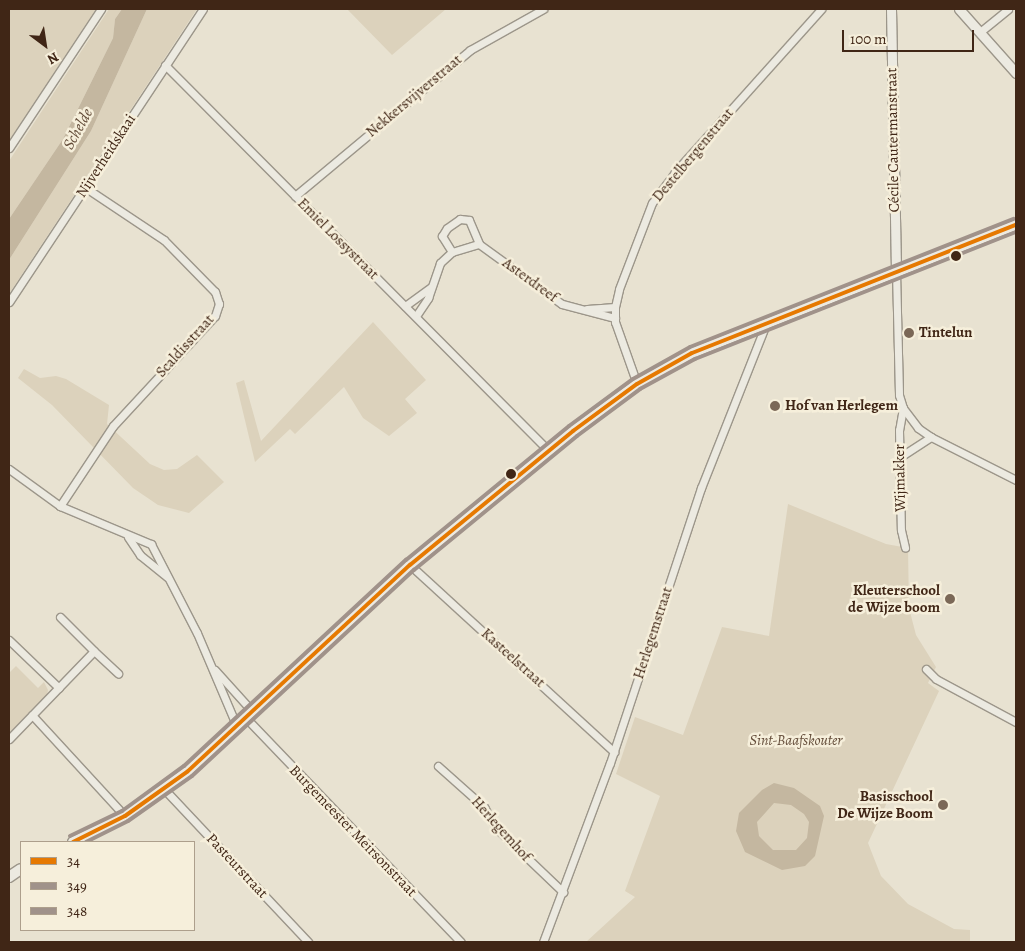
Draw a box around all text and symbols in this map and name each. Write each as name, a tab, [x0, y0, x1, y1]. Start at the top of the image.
north arrow	[20, 20, 70, 70]
scale bar	[845, 20, 978, 52]
text: 100 m	[850, 29, 887, 49]
text: N	[44, 48, 62, 69]
street label: Nekkersvijverstraat	[362, 51, 466, 141]
street label: Cécile Cautermanstraat	[883, 67, 903, 213]
water label: Schelde	[59, 105, 97, 153]
street label: Destelbergenstraat	[649, 105, 737, 205]
street label: Nijverheidskaai	[72, 111, 140, 201]
street label: Emiel Lossystraat	[294, 195, 382, 283]
unlabelled marker	[951, 251, 961, 261]
street label: Asterdreef	[499, 254, 561, 306]
street label: Scaldisstraat	[152, 311, 218, 381]
place label: Tintelun	[919, 324, 973, 342]
marker: Tintelun	[903, 327, 915, 339]
place label: Hof van Herlegem	[785, 397, 898, 415]
marker: Hof van Herlegem	[769, 400, 781, 412]
street label: Wijmakker	[890, 444, 910, 512]
unlabelled marker	[506, 469, 516, 479]
place label: Kleuterschool de Wijze boom	[848, 581, 940, 616]
street label: Herlegemstraat	[630, 585, 676, 681]
marker: Kleuterschool de Wijze boom	[944, 593, 956, 605]
street label: Kasteelstraat	[477, 625, 549, 691]
park label: Sint-Baafskouter	[749, 732, 843, 750]
street label: Burgemeester Meirsonstraat	[285, 762, 421, 900]
place label: Basisschool De Wijze Boom	[837, 787, 933, 822]
street label: Herlegemhof	[467, 793, 535, 865]
marker: Basisschool De Wijze Boom	[937, 799, 949, 811]
street label: Pasteurstraat	[202, 830, 272, 902]
legend	[20, 841, 195, 931]
text: 34	[67, 851, 80, 871]
text: 349	[67, 876, 87, 896]
text: 348	[67, 901, 87, 921]

